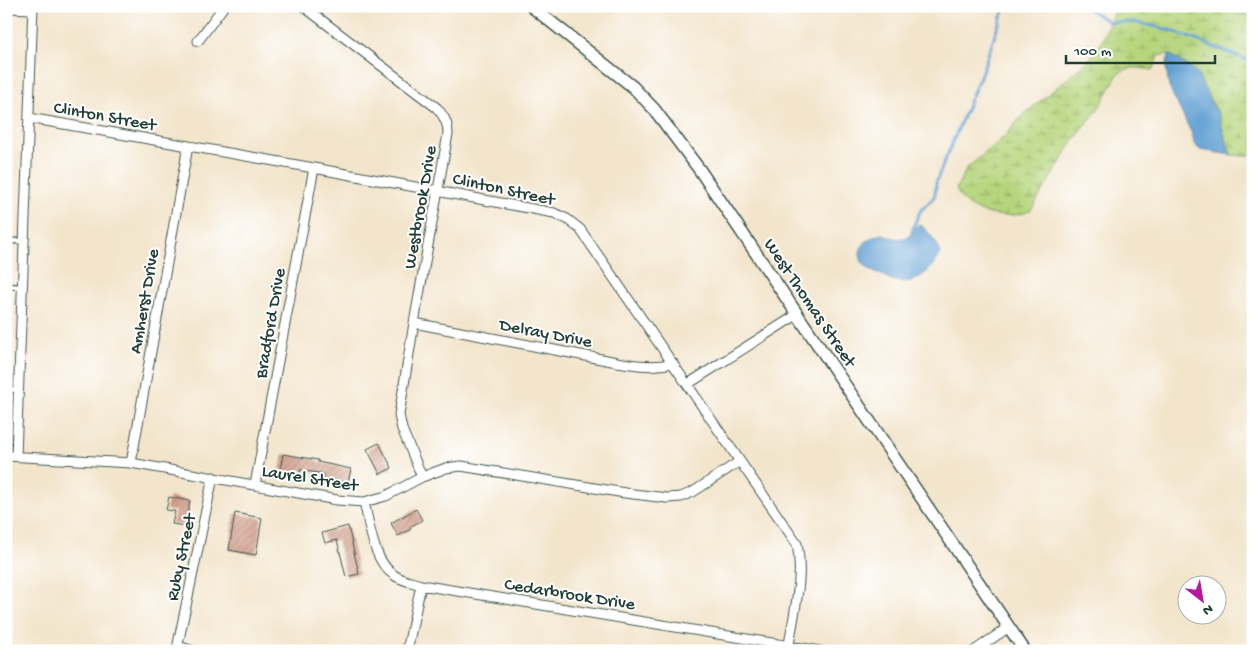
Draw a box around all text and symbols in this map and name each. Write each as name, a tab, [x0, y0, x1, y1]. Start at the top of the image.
scale bar	[1066, 32, 1215, 64]
text: 100 m	[1073, 43, 1112, 61]
street label: Clinton Street	[52, 98, 159, 137]
street label: Westbrook Drive	[400, 144, 443, 271]
street label: Clinton Street	[451, 169, 558, 212]
street label: West Thomas Street	[758, 235, 861, 373]
street label: Amherst Drive	[126, 247, 165, 356]
street label: Bradford Drive	[251, 266, 292, 381]
street label: Delray Drive	[497, 315, 594, 354]
street label: Laurel Street	[260, 462, 361, 498]
street label: Ruby Street	[163, 510, 202, 603]
north arrow	[1176, 574, 1226, 624]
street label: Cedarbrook Drive	[503, 575, 637, 616]
text: N	[1199, 599, 1216, 619]

